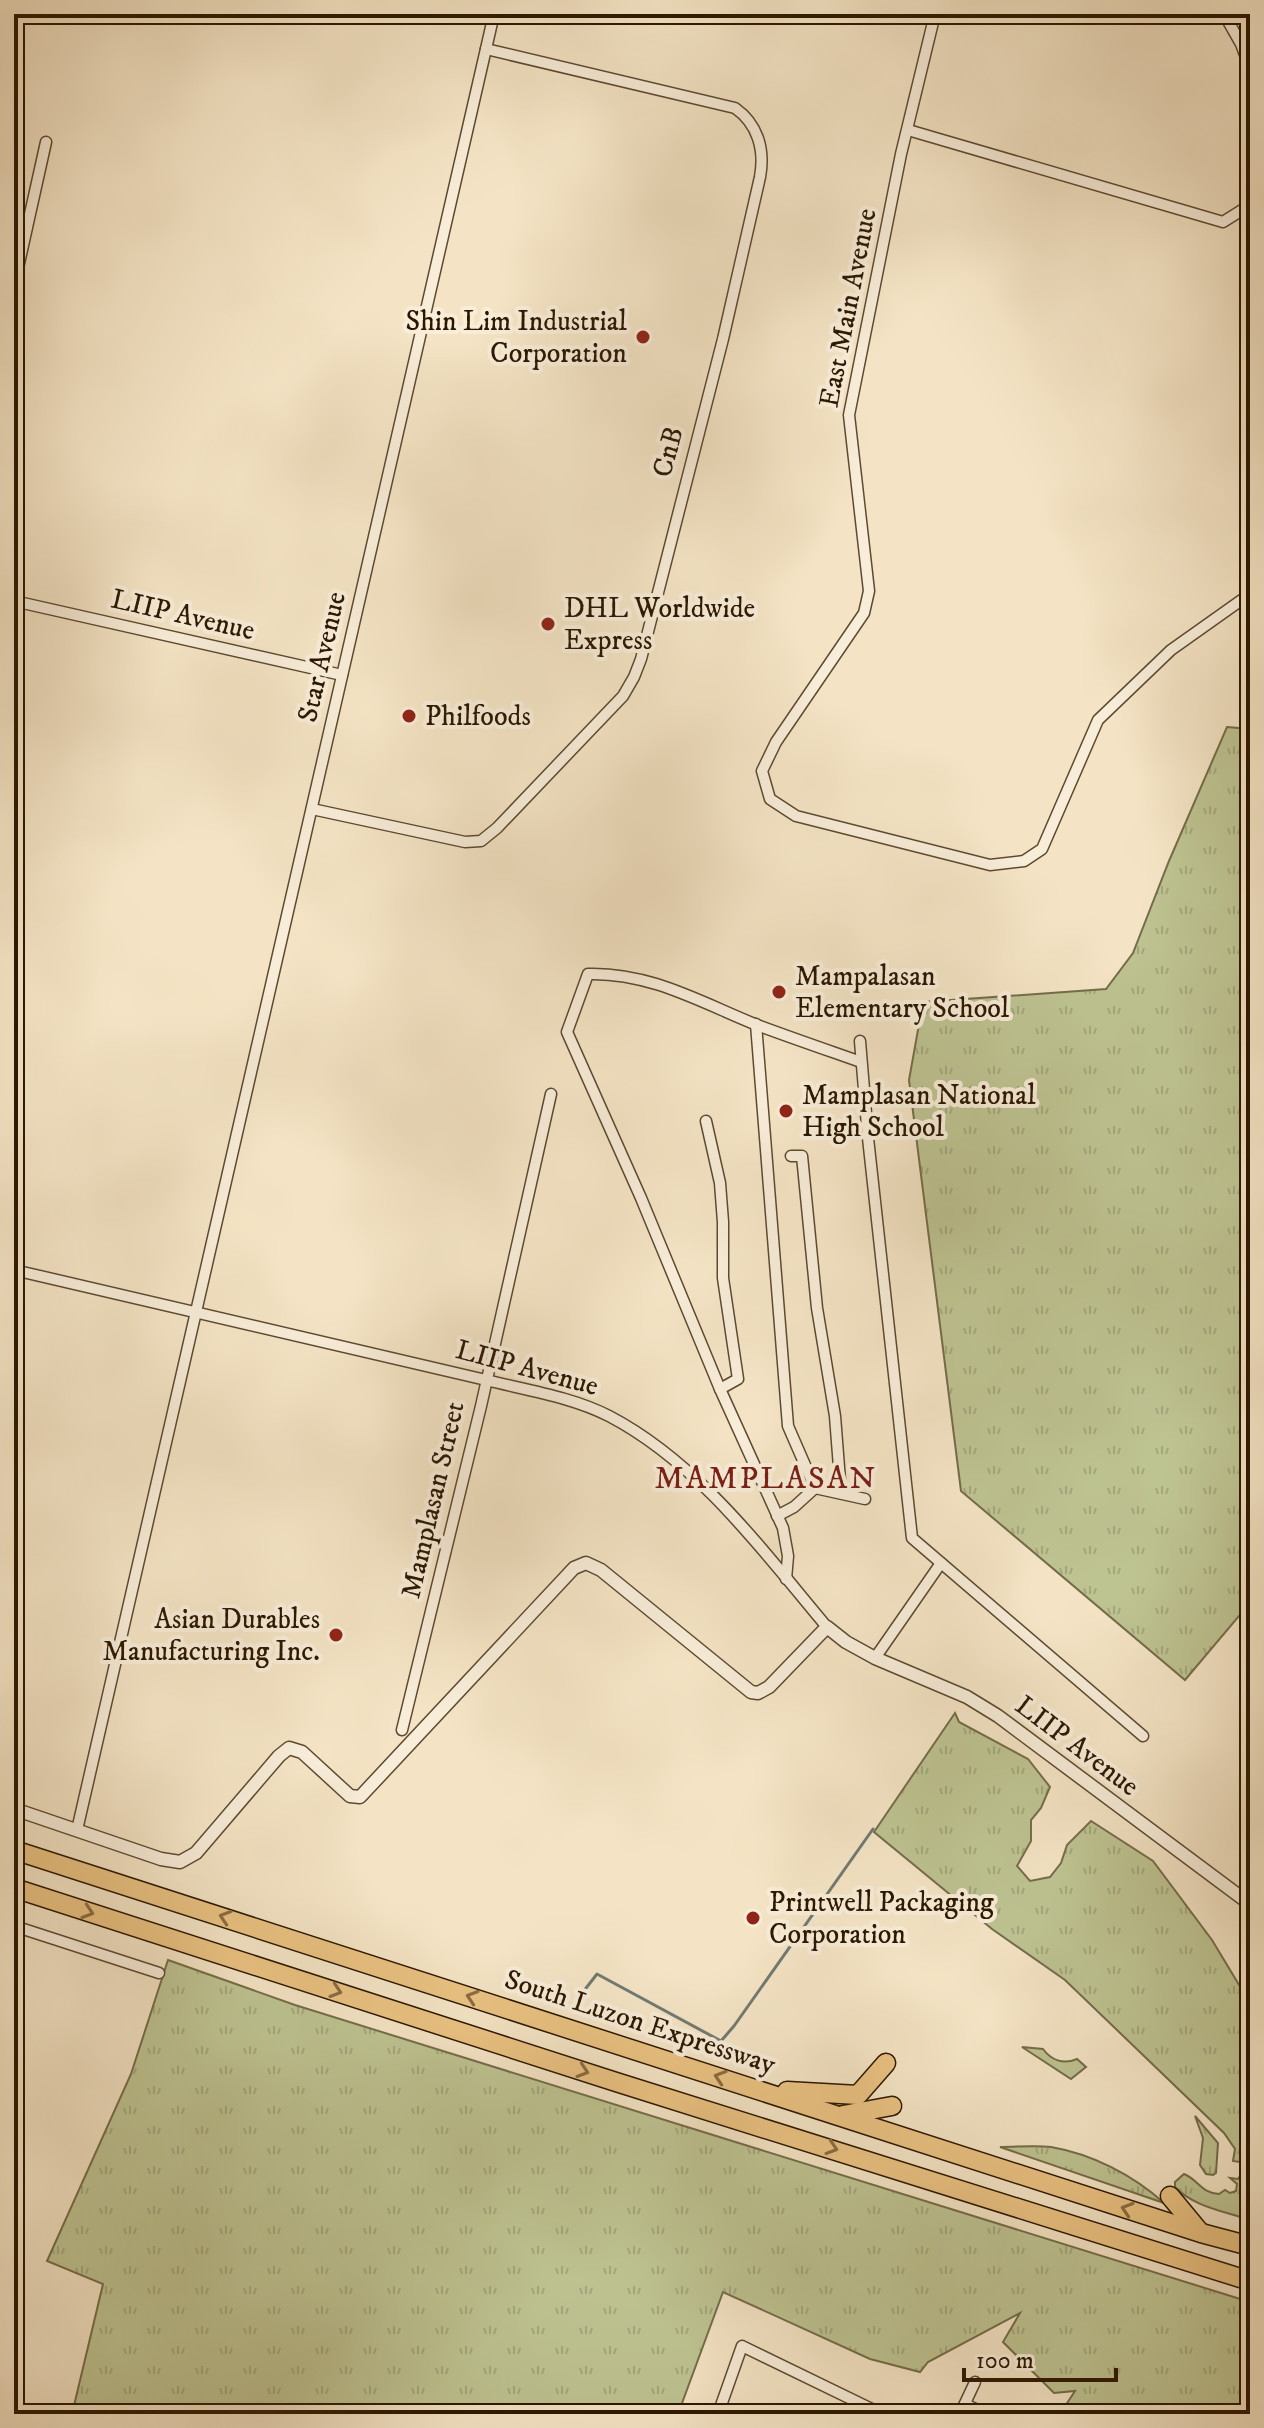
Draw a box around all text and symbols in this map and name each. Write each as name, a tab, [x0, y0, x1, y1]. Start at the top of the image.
street label: East Main Avenue	[812, 205, 884, 411]
place label: Shin Lim Industrial Corporation	[406, 304, 628, 371]
marker: Shin Lim Industrial Corporation	[634, 328, 652, 346]
street label: CnB	[645, 423, 691, 481]
street label: LIIP Avenue	[108, 581, 258, 649]
street label: Star Avenue	[290, 588, 354, 726]
place label: DHL Worldwide Express	[564, 591, 755, 658]
marker: DHL Worldwide Express	[539, 615, 557, 633]
place label: Philfoods	[425, 699, 531, 734]
marker: Philfoods	[400, 707, 418, 725]
place label: Mampalasan Elementary School	[795, 959, 1010, 1026]
marker: Mampalasan Elementary School	[770, 983, 788, 1001]
place label: Mamplasan National High School	[802, 1078, 1036, 1145]
marker: Mamplasan National High School	[777, 1102, 795, 1120]
street label: LIIP Avenue	[452, 1332, 602, 1404]
street label: Mamplasan Street	[393, 1398, 473, 1602]
district label: MAMPLASAN	[655, 1459, 877, 1499]
place label: Asian Durables Manufacturing Inc.	[102, 1602, 320, 1669]
marker: Asian Durables Manufacturing Inc.	[327, 1626, 345, 1644]
street label: LIIP Avenue	[1008, 1688, 1146, 1804]
place label: Printwell Packaging Corporation	[769, 1885, 994, 1952]
one-way arrow	[81, 1902, 95, 1918]
marker: Printwell Packaging Corporation	[744, 1909, 762, 1927]
one-way arrow	[219, 1911, 233, 1927]
street label: South Luzon Expressway	[500, 1962, 781, 2083]
one-way arrow	[328, 1982, 342, 1998]
one-way arrow	[466, 1990, 480, 2006]
one-way arrow	[576, 2062, 590, 2078]
one-way arrow	[713, 2071, 727, 2087]
one-way arrow	[824, 2139, 838, 2155]
one-way arrow	[1121, 2202, 1135, 2218]
scale bar	[964, 2332, 1116, 2382]
text: 100 m	[976, 2346, 1034, 2376]

